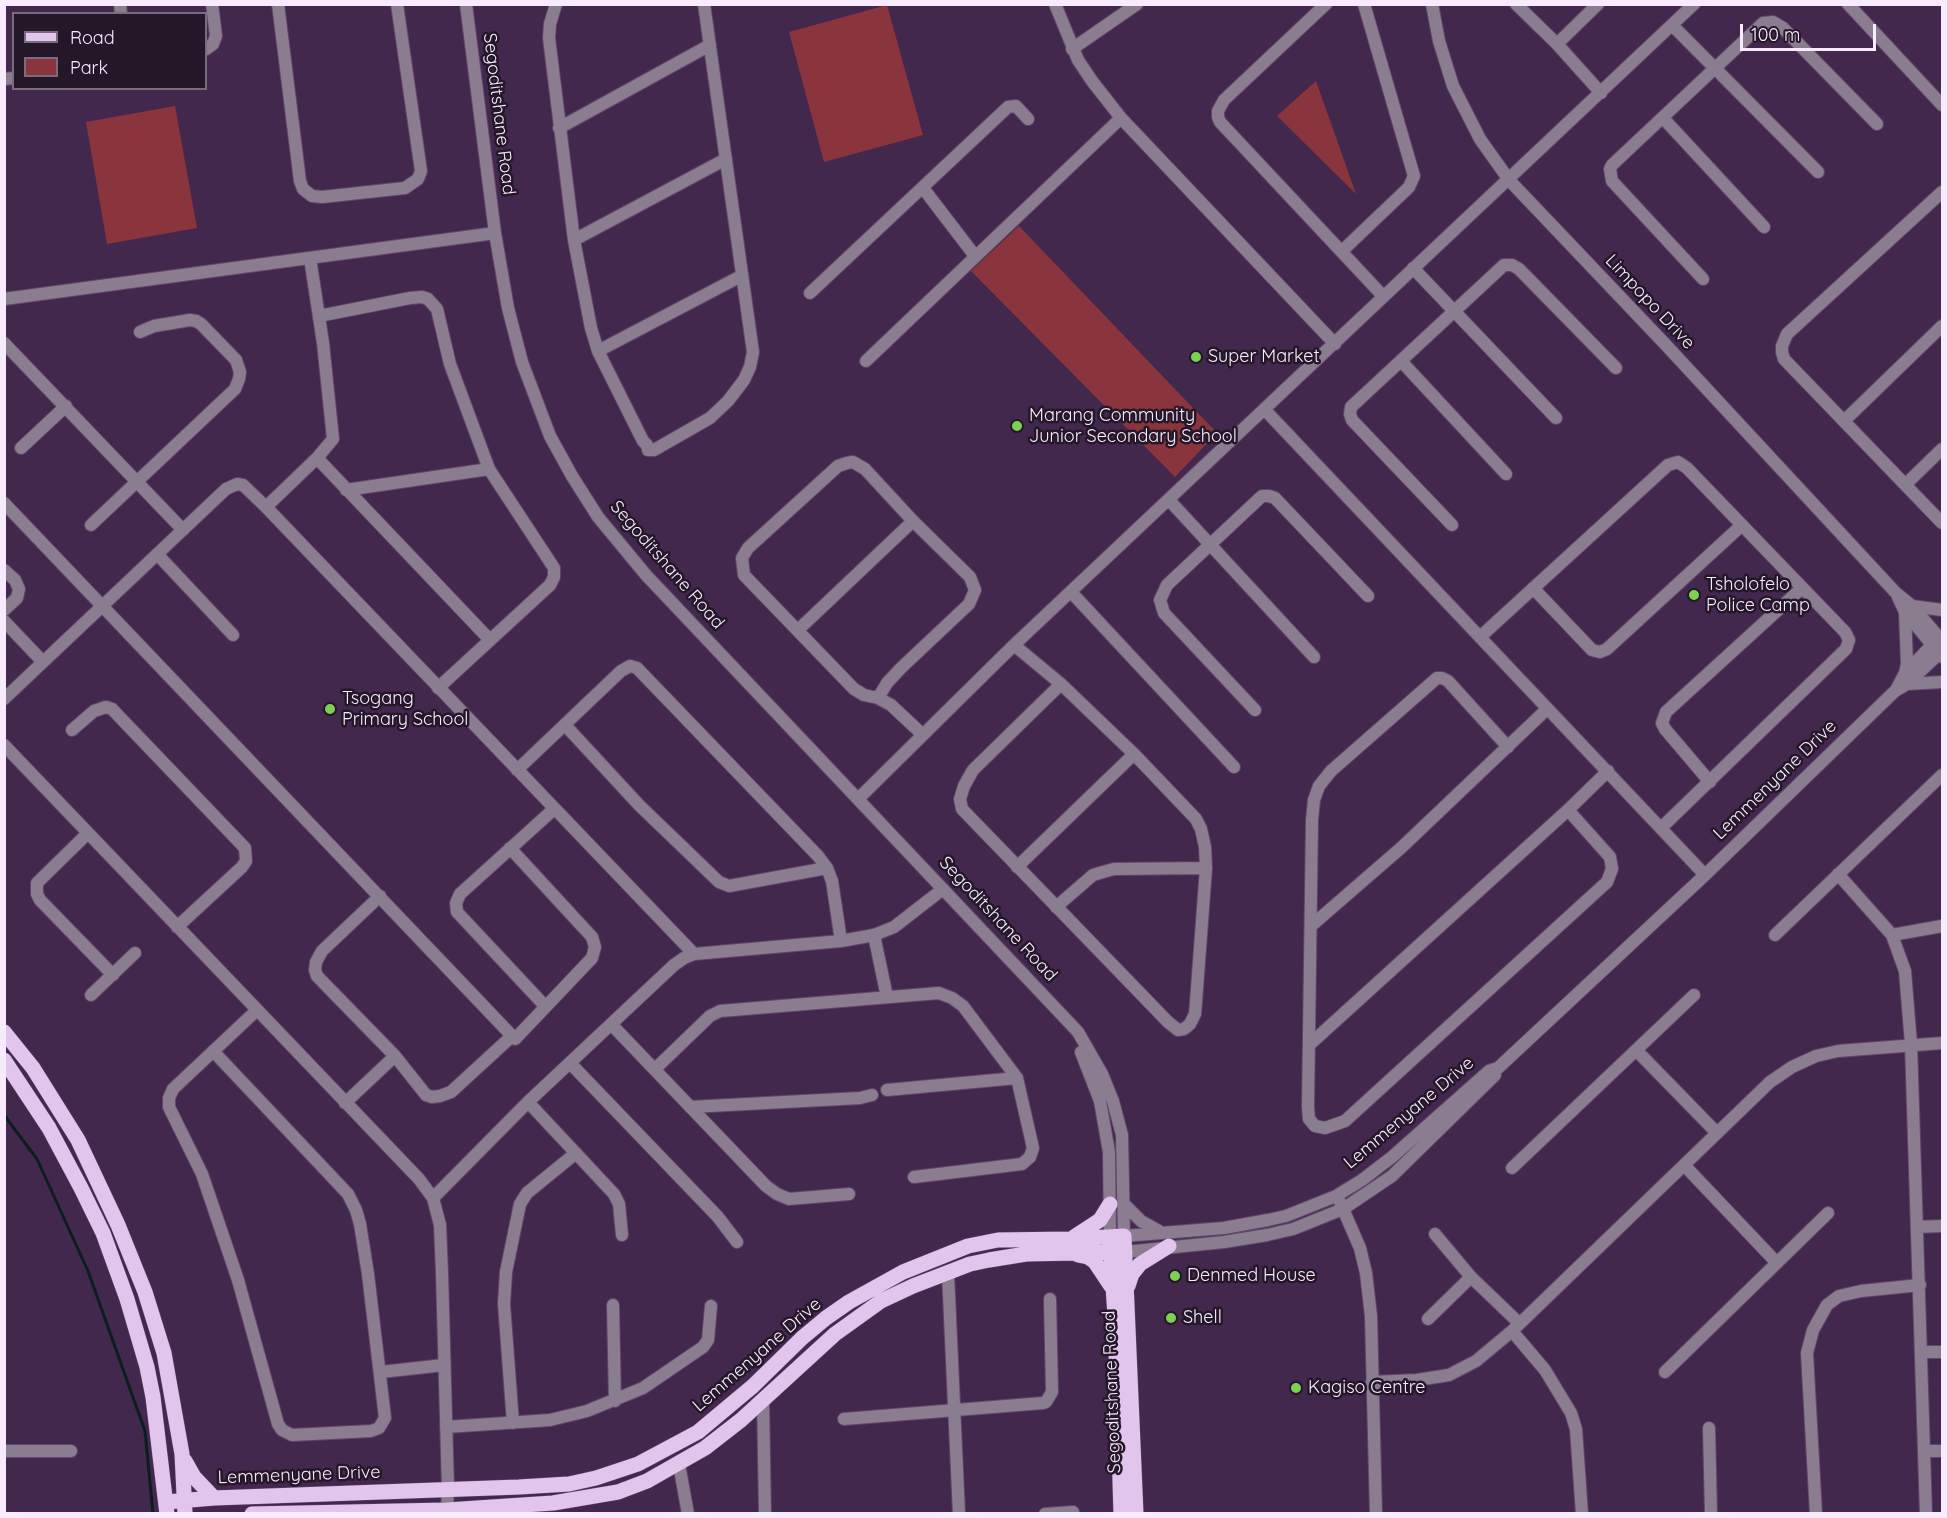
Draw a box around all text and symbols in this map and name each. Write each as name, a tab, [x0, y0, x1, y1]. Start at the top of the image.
legend	[12, 12, 207, 90]
scale bar	[1743, 12, 1880, 50]
text: 100 m	[1751, 23, 1800, 46]
text: Road	[70, 26, 115, 49]
street label: Segoditshane Road	[478, 32, 520, 196]
text: Park	[70, 56, 108, 79]
street label: Limpopo Drive	[1601, 250, 1699, 354]
place label: Super Market	[1208, 346, 1320, 368]
marker: Super Market	[1189, 350, 1203, 364]
place label: Marang Community Junior Secondary School	[1029, 405, 1237, 448]
marker: Marang Community Junior Secondary School	[1010, 419, 1024, 433]
street label: Segoditshane Road	[605, 496, 729, 634]
place label: Tsholofelo Police Camp	[1706, 574, 1810, 616]
marker: Tsholofelo Police Camp	[1687, 588, 1701, 602]
place label: Tsogang Primary School	[342, 688, 468, 730]
marker: Tsogang Primary School	[323, 702, 337, 716]
street label: Lemmenyane Drive	[1709, 716, 1841, 844]
street label: Segoditshane Road	[935, 852, 1061, 986]
street label: Lemmenyane Drive	[1340, 1052, 1478, 1174]
place label: Denmed House	[1187, 1265, 1316, 1287]
marker: Denmed House	[1168, 1269, 1182, 1283]
street label: Lemmenyane Drive	[688, 1293, 826, 1417]
place label: Shell	[1183, 1307, 1222, 1329]
street label: Segoditshane Road	[1098, 1310, 1126, 1474]
marker: Shell	[1164, 1311, 1178, 1325]
place label: Kagiso Centre	[1308, 1377, 1426, 1399]
marker: Kagiso Centre	[1289, 1381, 1303, 1395]
street label: Lemmenyane Drive	[217, 1461, 381, 1489]

